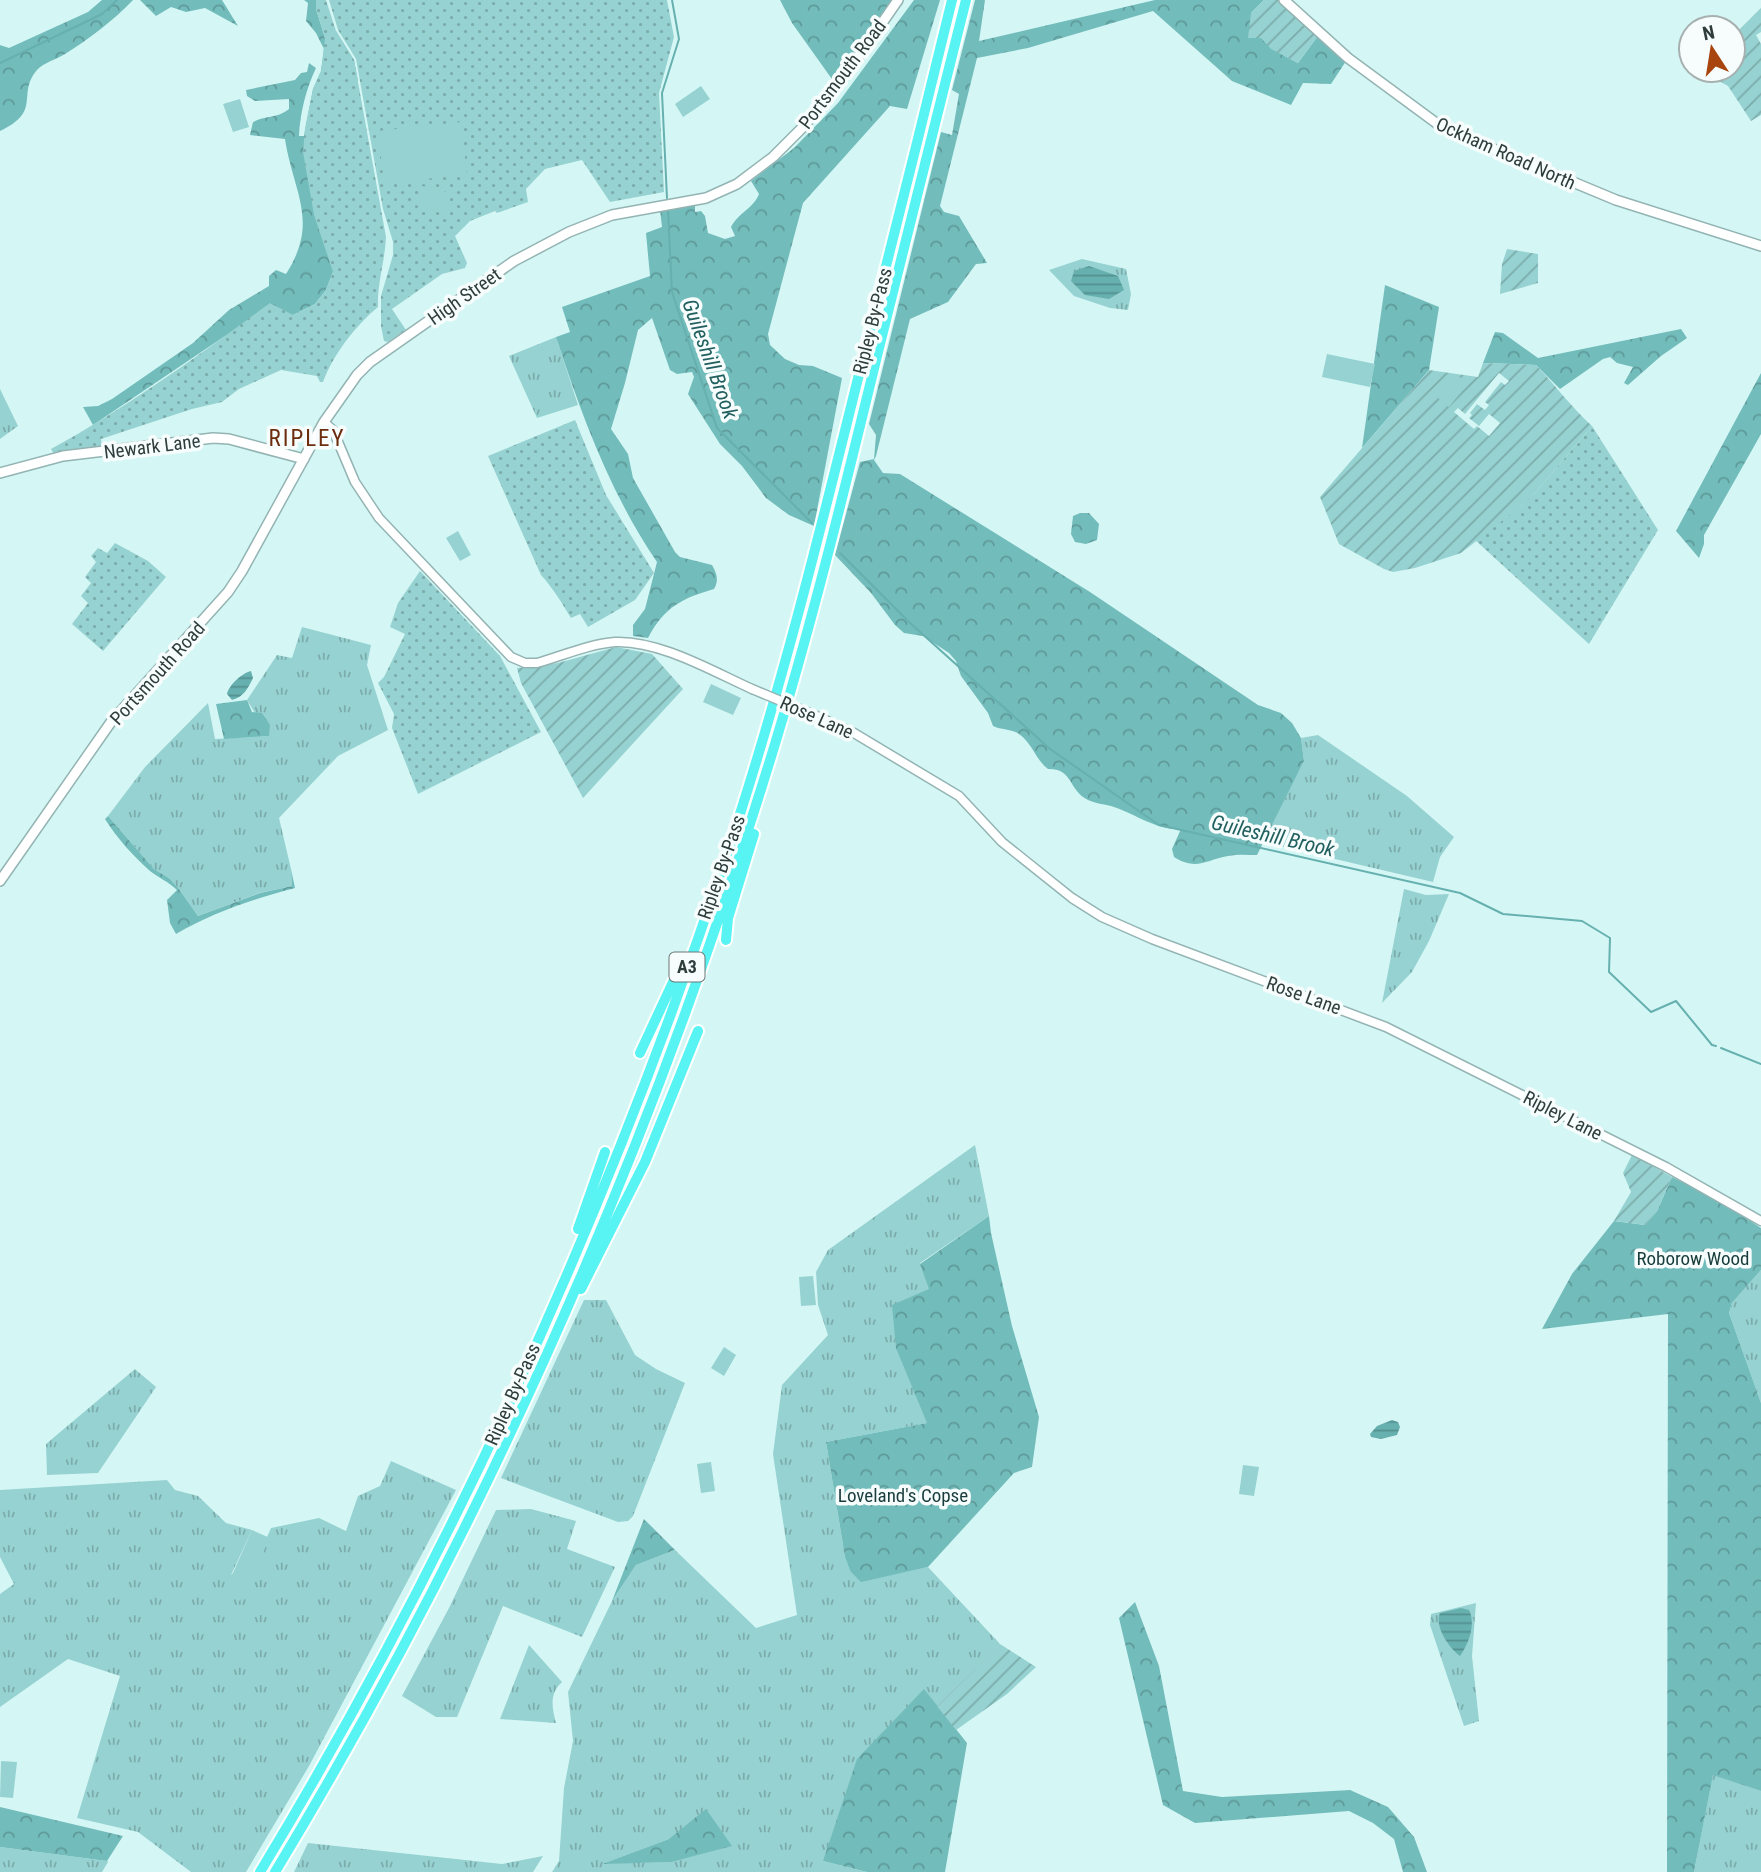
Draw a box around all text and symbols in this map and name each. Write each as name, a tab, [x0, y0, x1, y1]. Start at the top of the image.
north arrow	[1677, 14, 1747, 84]
street label: Portsmouth Road	[794, 15, 891, 133]
text: N	[1700, 20, 1717, 45]
street label: Ockham Road North	[1432, 112, 1579, 195]
street label: High Street	[423, 263, 505, 330]
street label: Ripley By-Pass	[848, 265, 897, 377]
water label: Guileshill Brook	[677, 296, 743, 423]
district label: RIPLEY	[268, 425, 346, 452]
street label: Newark Lane	[102, 429, 202, 464]
street label: Portsmouth Road	[105, 617, 210, 730]
street label: Rose Lane	[777, 691, 857, 744]
water label: Guileshill Brook	[1209, 810, 1338, 862]
street label: Ripley By-Pass	[693, 812, 750, 922]
road number: A3	[670, 952, 704, 982]
street label: Rose Lane	[1263, 971, 1344, 1020]
street label: Ripley Lane	[1519, 1086, 1606, 1145]
park label: Roborow Wood	[1636, 1247, 1750, 1270]
street label: Ripley By-Pass	[480, 1340, 545, 1449]
park label: Loveland's Copse	[838, 1484, 968, 1507]

